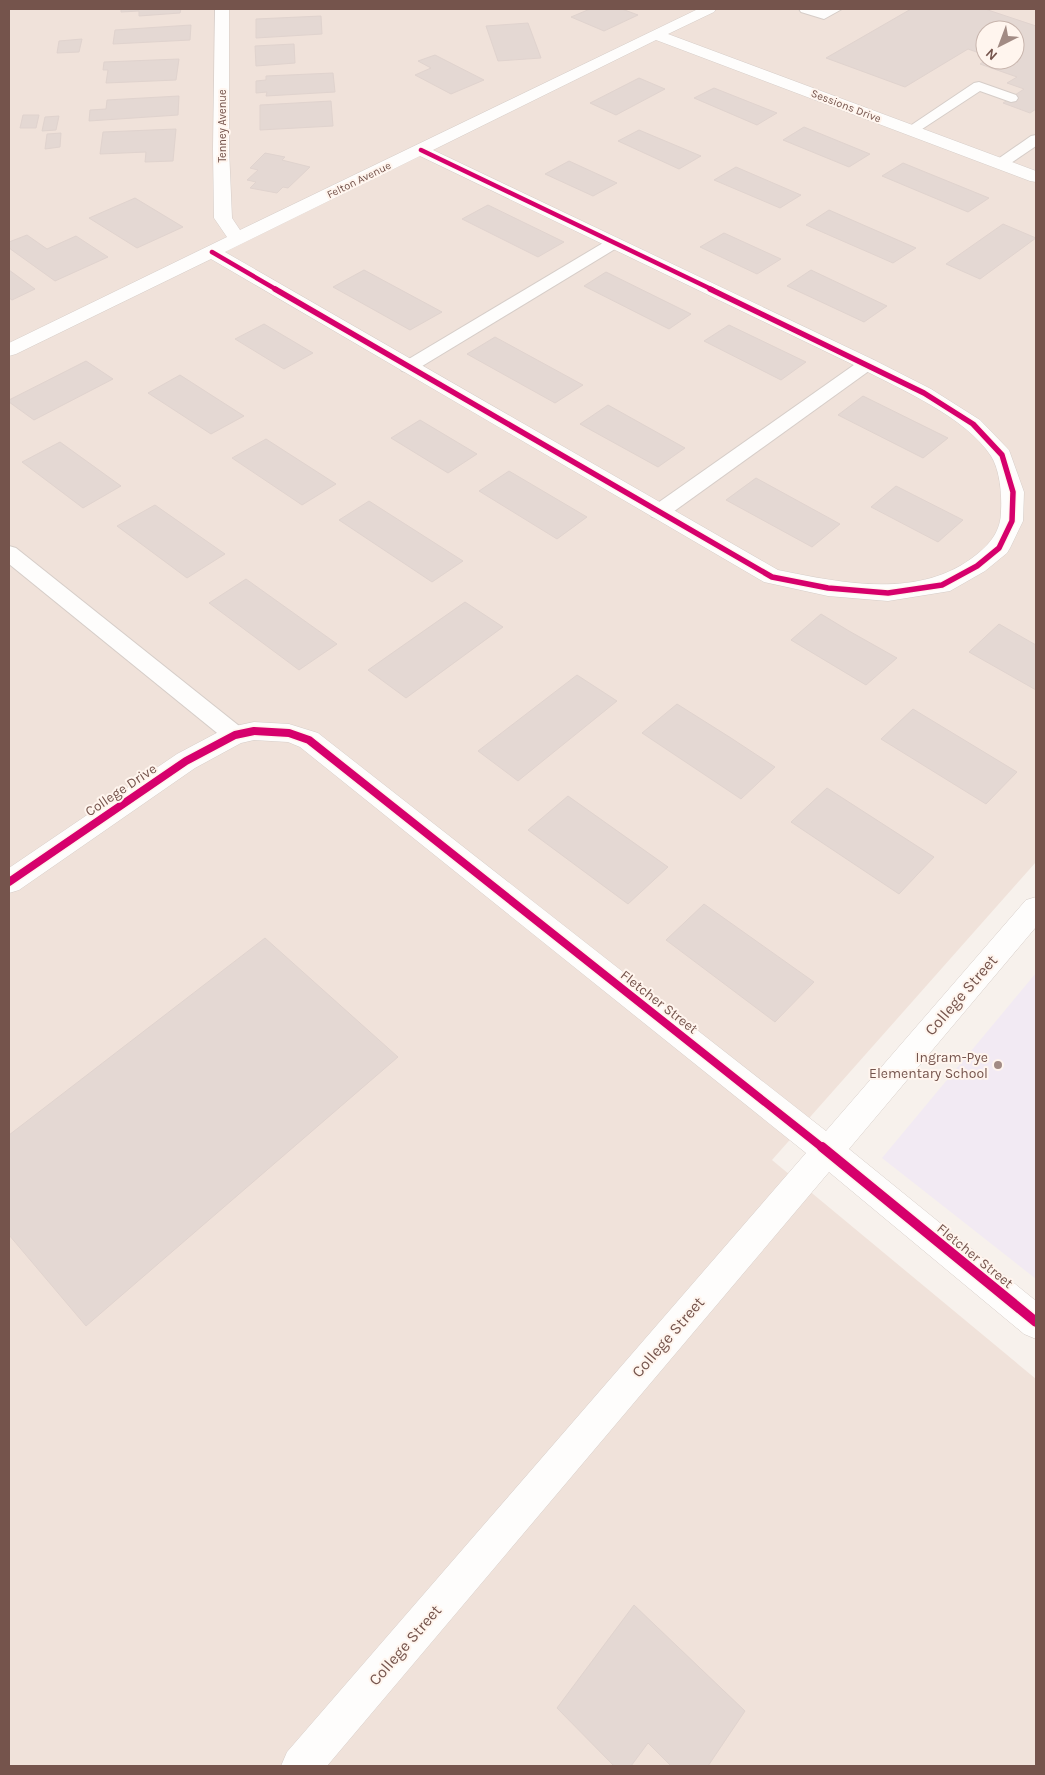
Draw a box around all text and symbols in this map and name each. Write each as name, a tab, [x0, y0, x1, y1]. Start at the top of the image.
north arrow	[975, 20, 1025, 70]
text: N	[982, 45, 1001, 64]
street label: Sessions Drive	[809, 87, 883, 125]
street label: Tenney Avenue	[216, 89, 229, 163]
street label: Felton Avenue	[325, 159, 394, 201]
street label: College Drive	[82, 760, 160, 820]
street label: College Street	[921, 951, 1001, 1039]
street label: Fletcher Street	[617, 967, 701, 1037]
place label: Ingram-Pye Elementary School	[869, 1049, 988, 1082]
marker: Ingram-Pye Elementary School	[992, 1059, 1004, 1071]
street label: Fletcher Street	[933, 1220, 1017, 1292]
street label: College Street	[628, 1293, 708, 1381]
street label: College Street	[365, 1601, 445, 1689]

